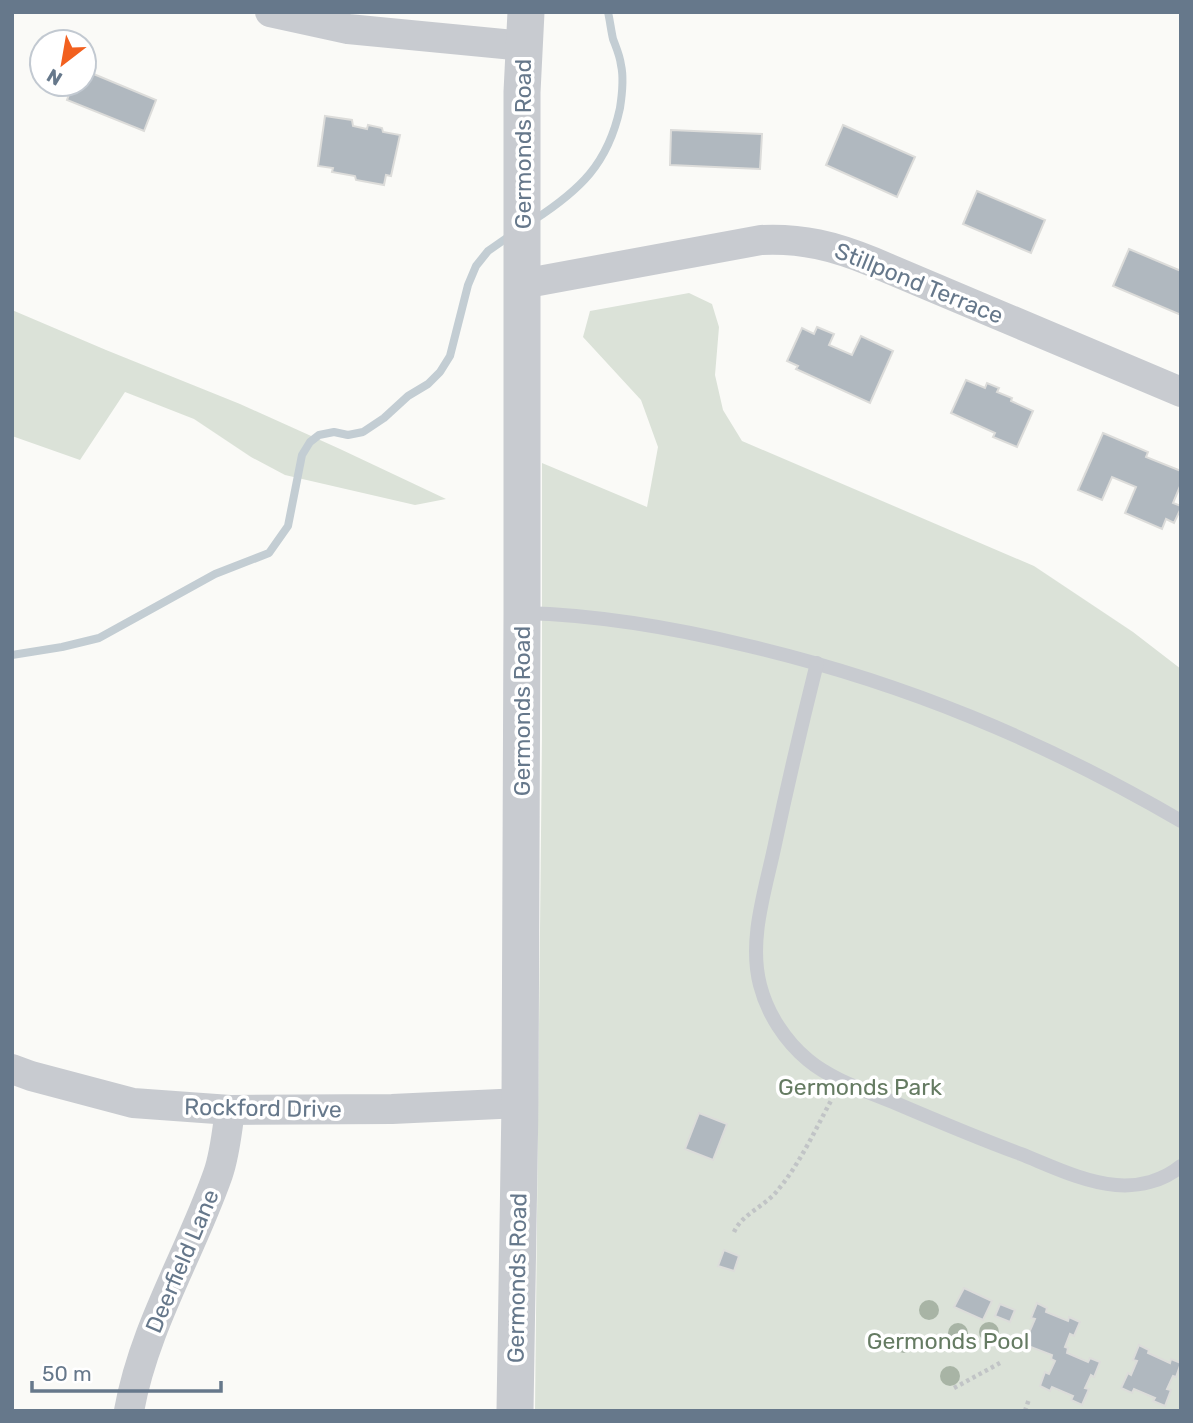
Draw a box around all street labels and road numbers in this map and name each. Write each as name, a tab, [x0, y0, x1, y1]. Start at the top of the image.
street label: Germonds Road	[509, 59, 537, 229]
street label: Stillpond Terrace	[831, 236, 1007, 330]
street label: Germonds Road	[508, 626, 536, 796]
street label: Rockford Drive	[184, 1093, 342, 1123]
street label: Deerfield Lane	[139, 1185, 225, 1337]
street label: Germonds Road	[502, 1193, 532, 1363]

